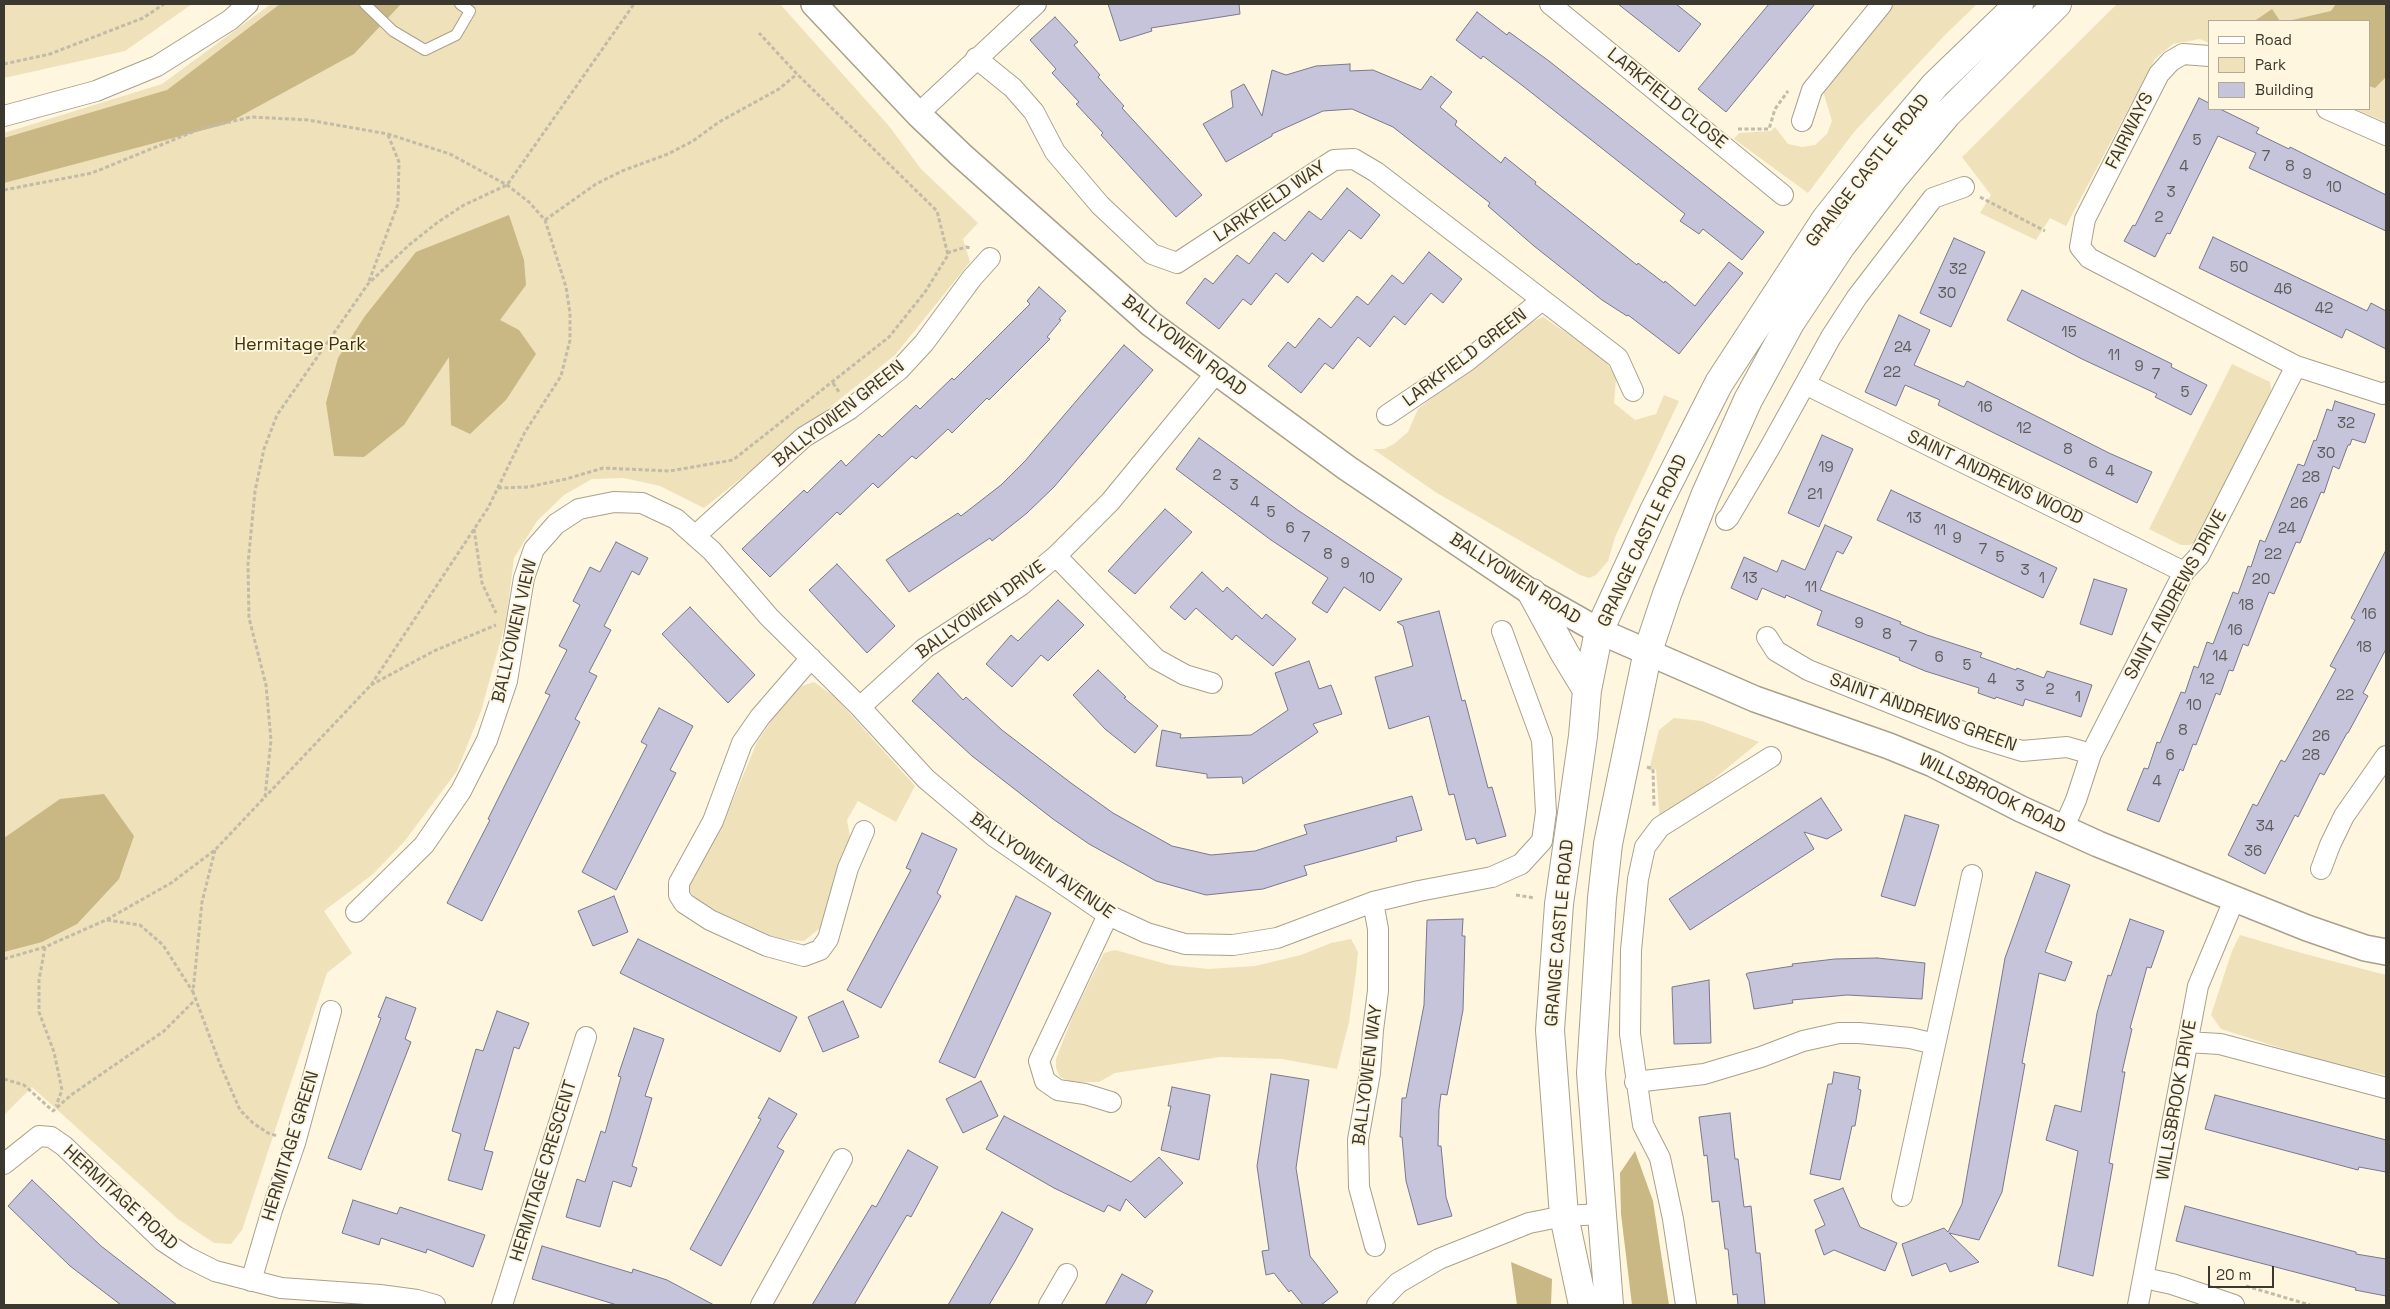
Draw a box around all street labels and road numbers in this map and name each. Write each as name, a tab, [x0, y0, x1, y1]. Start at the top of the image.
street label: LARKFIELD CLOSE	[1603, 44, 1731, 154]
street label: FAIRWAYS	[2102, 89, 2158, 173]
street label: GRANGE CASTLE ROAD	[1802, 90, 1934, 252]
street label: LARKFIELD WAY	[1210, 157, 1330, 247]
street label: BALLYOWEN ROAD	[1117, 291, 1251, 401]
street label: LARKFIELD GREEN	[1399, 304, 1531, 412]
street label: BALLYOWEN GREEN	[769, 356, 909, 472]
street label: SAINT ANDREWS WOOD	[1903, 426, 2087, 530]
street label: GRANGE CASTLE ROAD	[1593, 451, 1693, 631]
street label: SAINT ANDREWS DRIVE	[2120, 506, 2232, 684]
street label: BALLYOWEN ROAD	[1445, 529, 1585, 629]
street label: BALLYOWEN DRIVE	[912, 556, 1050, 664]
street label: BALLYOWEN VIEW	[488, 557, 542, 705]
street label: SAINT ANDREWS GREEN	[1827, 669, 2019, 757]
street label: WILLSBROOK ROAD	[1915, 749, 2069, 839]
street label: BALLYOWEN AVENUE	[966, 808, 1118, 924]
street label: GRANGE CASTLE ROAD	[1541, 838, 1579, 1028]
street label: BALLYOWEN WAY	[1349, 1003, 1387, 1147]
street label: WILLSBROOK DRIVE	[2152, 1018, 2202, 1182]
street label: HERMITAGE GREEN	[258, 1068, 324, 1224]
street label: HERMITAGE CRESCENT	[506, 1078, 582, 1264]
street label: HERMITAGE ROAD	[58, 1141, 182, 1255]

